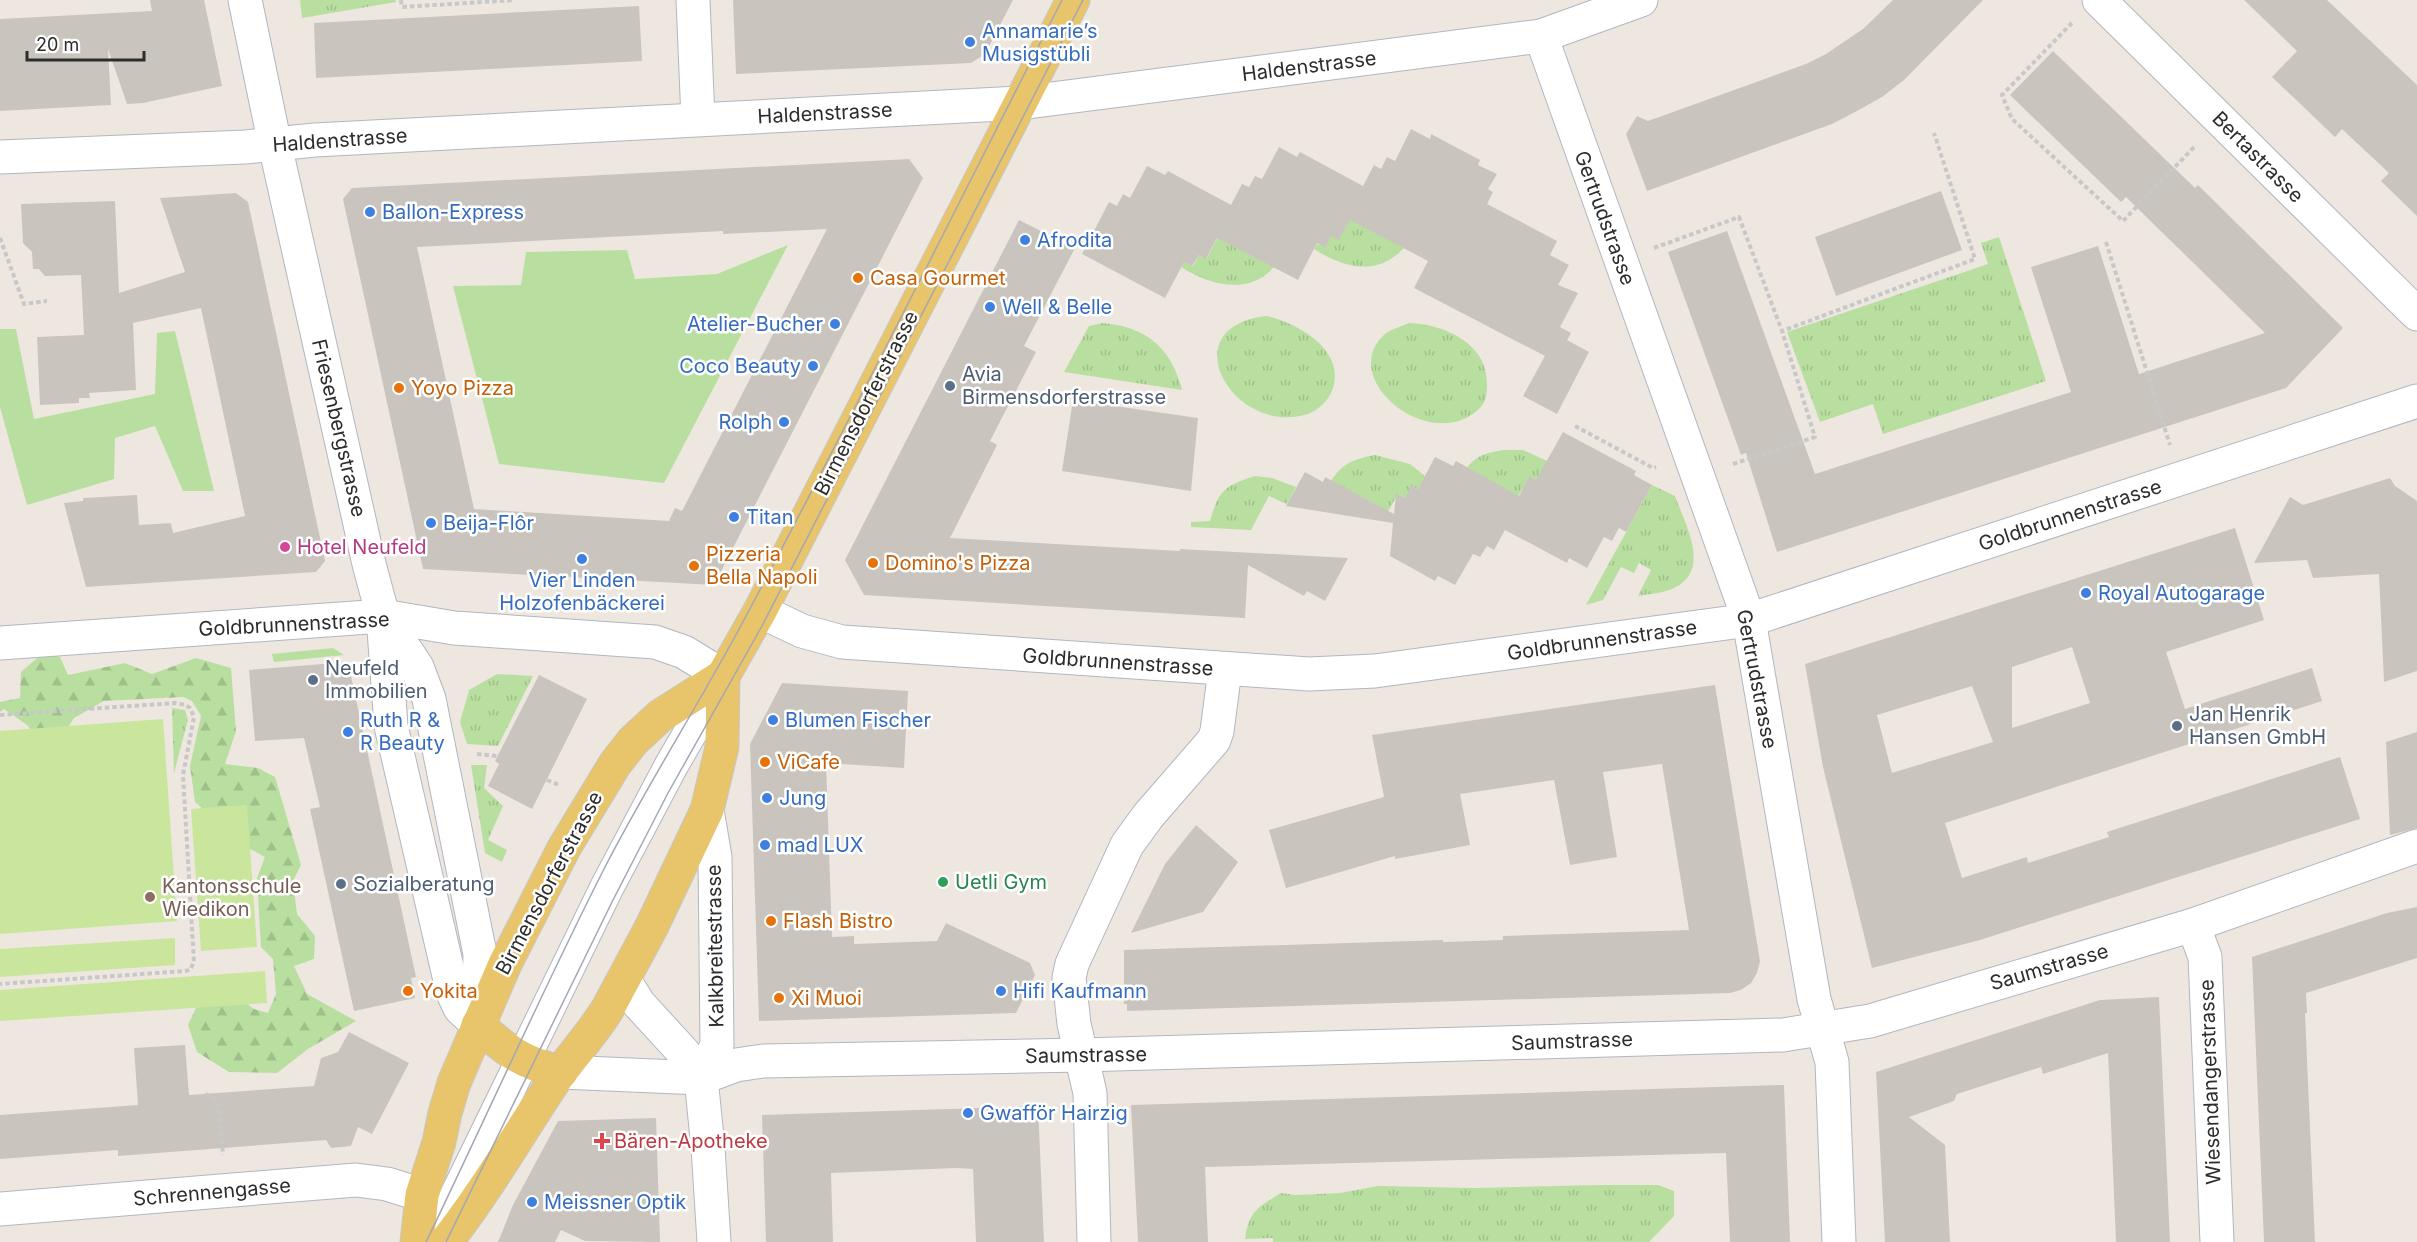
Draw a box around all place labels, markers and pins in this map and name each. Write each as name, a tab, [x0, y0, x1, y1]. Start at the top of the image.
place label: Annamarie’s Musigstübli	[982, 19, 1098, 66]
marker: Annamarie’s Musigstübli	[963, 35, 977, 49]
place label: Ballon-Express	[382, 200, 524, 224]
marker: Ballon-Express	[363, 205, 377, 219]
place label: Afrodita	[1037, 228, 1112, 252]
marker: Afrodita	[1018, 233, 1032, 247]
place label: Casa Gourmet	[870, 266, 1006, 290]
marker: Casa Gourmet	[851, 271, 865, 285]
place label: Well & Belle	[1002, 295, 1112, 319]
marker: Well & Belle	[983, 300, 997, 314]
place label: Atelier-Bucher	[687, 312, 823, 336]
marker: Atelier-Bucher	[828, 317, 842, 331]
place label: Coco Beauty	[679, 354, 801, 378]
marker: Coco Beauty	[806, 359, 820, 373]
place label: Avia Birmensdorferstrasse	[962, 362, 1166, 409]
place label: Yoyo Pizza	[411, 376, 514, 400]
marker: Avia Birmensdorferstrasse	[943, 379, 957, 393]
marker: Yoyo Pizza	[392, 381, 406, 395]
place label: Rolph	[719, 410, 772, 434]
marker: Rolph	[777, 415, 791, 429]
place label: Titan	[746, 505, 793, 529]
marker: Titan	[727, 510, 741, 524]
place label: Beija-Flôr	[443, 511, 535, 535]
marker: Beija-Flôr	[424, 516, 438, 530]
place label: Hotel Neufeld	[297, 535, 426, 559]
marker: Hotel Neufeld	[278, 540, 292, 554]
place label: Pizzeria Bella Napoli	[706, 542, 818, 589]
place label: Domino's Pizza	[885, 551, 1030, 575]
marker: Vier Linden Holzofenbäckerei	[575, 552, 589, 566]
marker: Domino's Pizza	[866, 556, 880, 570]
marker: Pizzeria Bella Napoli	[687, 559, 701, 573]
place label: Vier Linden Holzofenbäckerei	[499, 568, 665, 615]
place label: Royal Autogarage	[2098, 581, 2265, 605]
marker: Royal Autogarage	[2079, 586, 2093, 600]
place label: Neufeld Immobilien	[325, 656, 428, 703]
marker: Neufeld Immobilien	[306, 673, 320, 687]
place label: Jan Henrik Hansen GmbH	[2189, 702, 2326, 749]
place label: Ruth R & R Beauty	[360, 708, 445, 755]
place label: Blumen Fischer	[785, 708, 931, 732]
marker: Blumen Fischer	[766, 713, 780, 727]
marker: Jan Henrik Hansen GmbH	[2170, 719, 2184, 733]
marker: Ruth R & R Beauty	[341, 725, 355, 739]
place label: ViCafe	[777, 750, 840, 774]
marker: ViCafe	[758, 755, 772, 769]
place label: Jung	[779, 786, 826, 810]
marker: Jung	[760, 791, 774, 805]
place label: mad LUX	[777, 833, 864, 857]
marker: mad LUX	[758, 838, 772, 852]
place label: Uetli Gym	[955, 870, 1047, 894]
place label: Sozialberatung	[353, 872, 495, 896]
place label: Kantonsschule Wiedikon	[162, 874, 301, 921]
marker: Uetli Gym	[936, 875, 950, 889]
marker: Sozialberatung	[334, 877, 348, 891]
marker: Kantonsschule Wiedikon	[143, 890, 157, 904]
place label: Flash Bistro	[783, 909, 893, 933]
marker: Flash Bistro	[764, 914, 778, 928]
place label: Yokita	[420, 979, 478, 1003]
place label: Hifi Kaufmann	[1013, 979, 1147, 1003]
marker: Yokita	[401, 984, 415, 998]
marker: Hifi Kaufmann	[994, 984, 1008, 998]
place label: Xi Muoi	[791, 986, 862, 1010]
marker: Xi Muoi	[772, 991, 786, 1005]
place label: Gwafför Hairzig	[980, 1101, 1128, 1125]
marker: Gwafför Hairzig	[961, 1106, 975, 1120]
place label: Bären-Apotheke	[614, 1129, 768, 1153]
marker: Bären-Apotheke	[595, 1134, 609, 1148]
place label: Meissner Optik	[544, 1190, 686, 1214]
marker: Meissner Optik	[525, 1195, 539, 1209]

